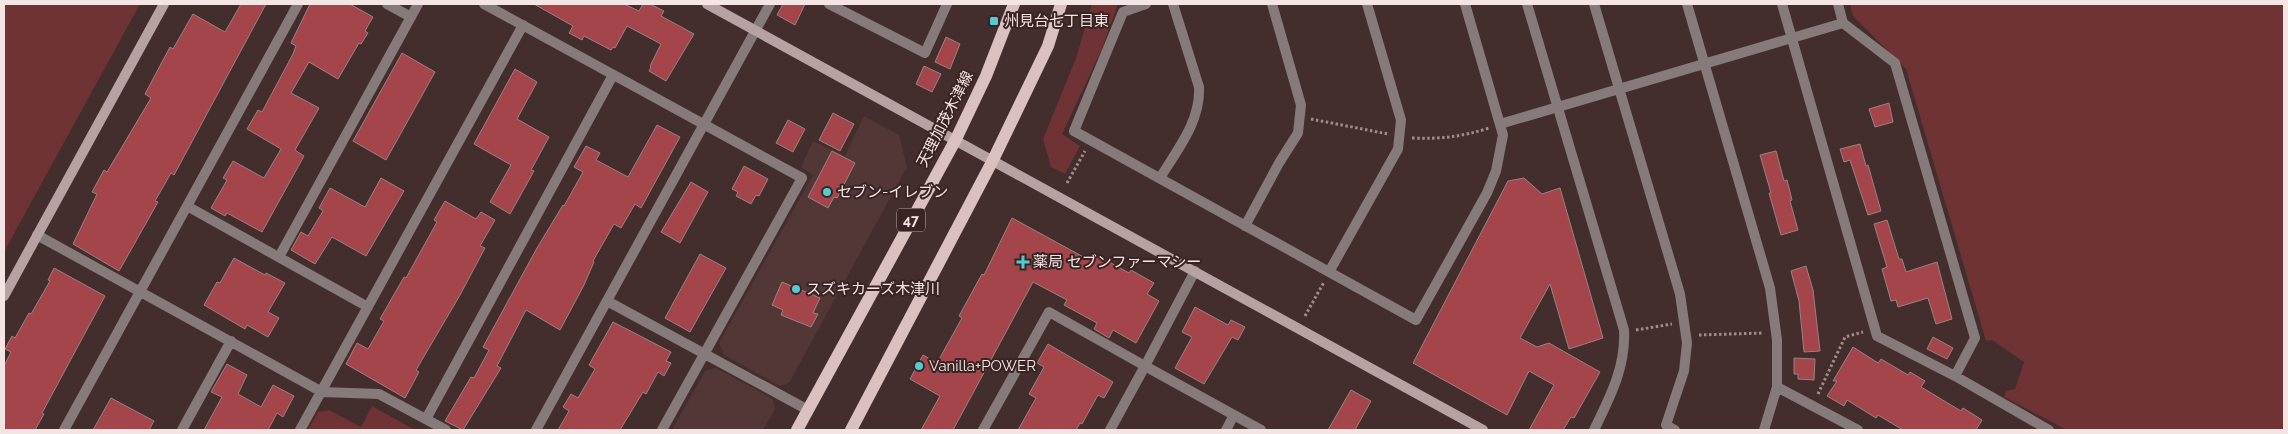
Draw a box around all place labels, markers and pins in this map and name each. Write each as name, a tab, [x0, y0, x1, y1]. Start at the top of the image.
place label: 州見台七丁目東	[1004, 12, 1109, 30]
marker: 州見台七丁目東	[988, 15, 1000, 27]
place label: セブン-イレブン	[837, 183, 948, 201]
marker: セブン-イレブン	[821, 186, 833, 198]
place label: 薬局 セブンファーマシー	[1033, 253, 1201, 271]
marker: 薬局 セブンファーマシー	[1017, 256, 1029, 268]
place label: スズキカーズ木津川	[806, 280, 940, 298]
marker: スズキカーズ木津川	[790, 283, 802, 295]
place label: Vanilla+POWER	[929, 357, 1036, 375]
marker: Vanilla+POWER	[913, 360, 925, 372]

